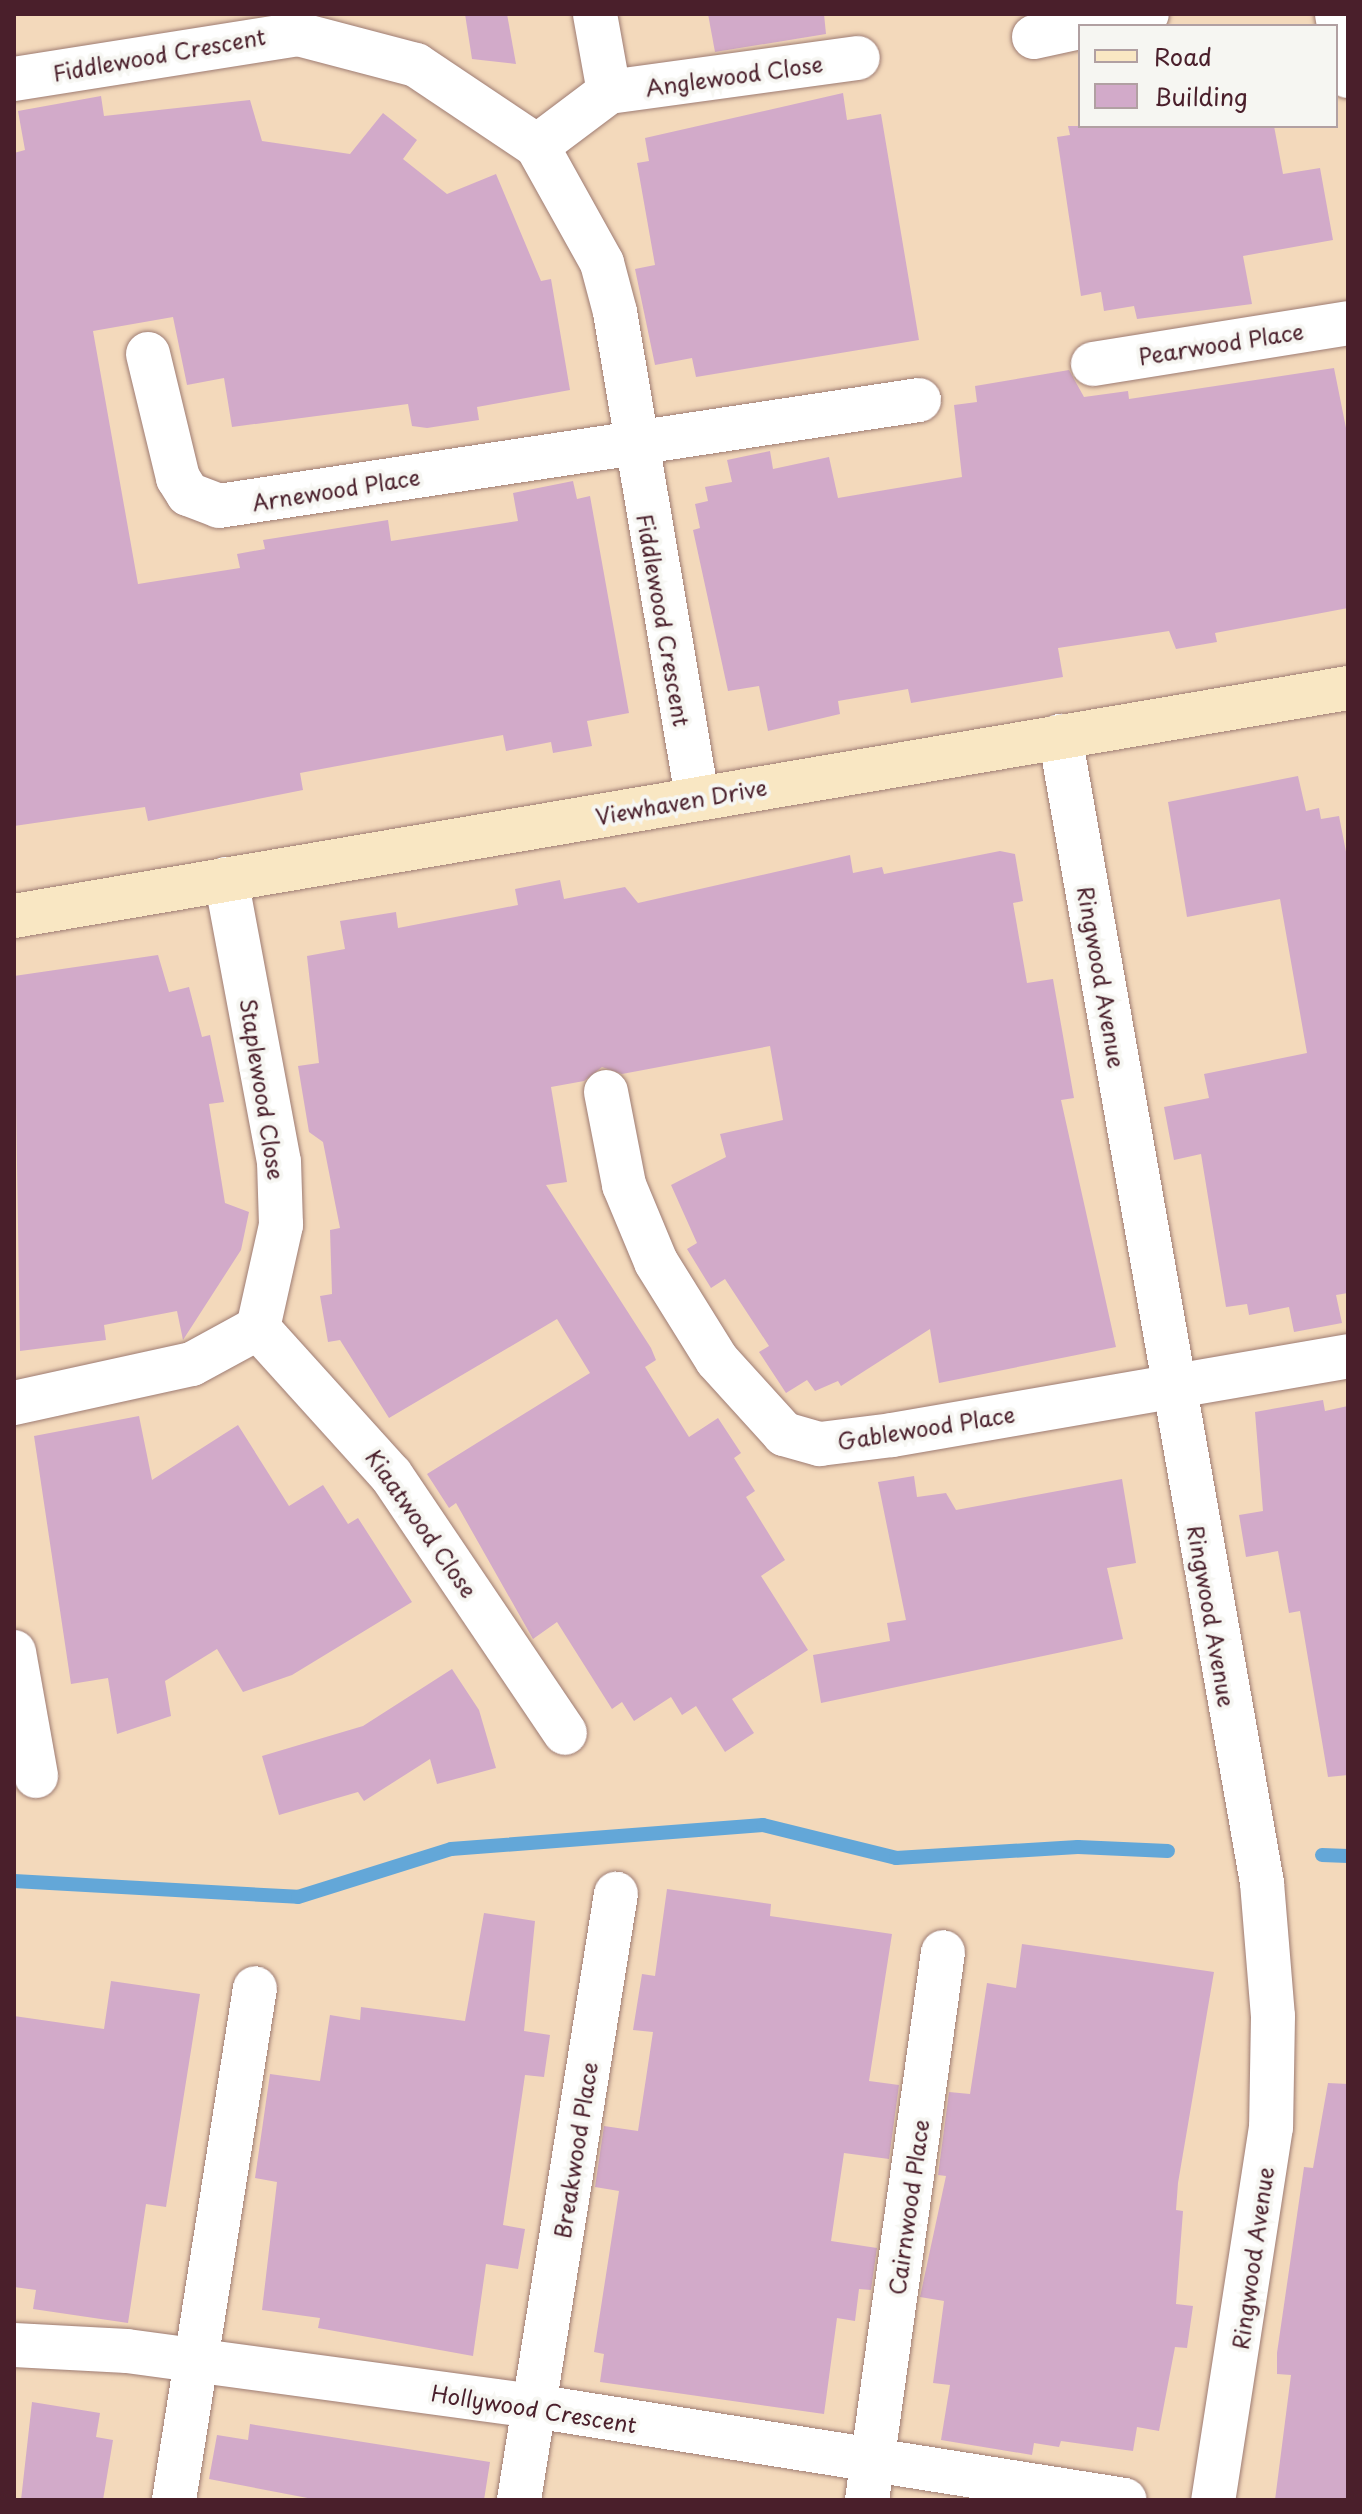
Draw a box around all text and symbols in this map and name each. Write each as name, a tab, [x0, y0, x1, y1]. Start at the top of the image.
street label: Fiddlewood Crescent	[51, 22, 267, 86]
legend	[1078, 24, 1338, 128]
text: Road	[1154, 38, 1212, 74]
street label: Anglewood Close	[643, 49, 825, 101]
text: Building	[1154, 78, 1248, 114]
street label: Pearwood Place	[1136, 317, 1306, 369]
street label: Arnewood Place	[250, 463, 422, 515]
street label: Fiddlewood Crescent	[632, 512, 696, 728]
street label: Viewhaven Drive	[593, 773, 769, 829]
street label: Ringwood Avenue	[1073, 884, 1131, 1070]
street label: Staplewood Close	[236, 996, 290, 1182]
street label: Gablewood Place	[835, 1400, 1017, 1454]
street label: Kiaatwood Close	[361, 1444, 483, 1602]
street label: Ringwood Avenue	[1183, 1523, 1241, 1709]
street label: Breakwood Place	[548, 2060, 602, 2240]
street label: Cairnwood Place	[883, 2117, 933, 2297]
street label: Ringwood Avenue	[1226, 2165, 1278, 2351]
street label: Hollywood Crescent	[429, 2379, 639, 2437]

